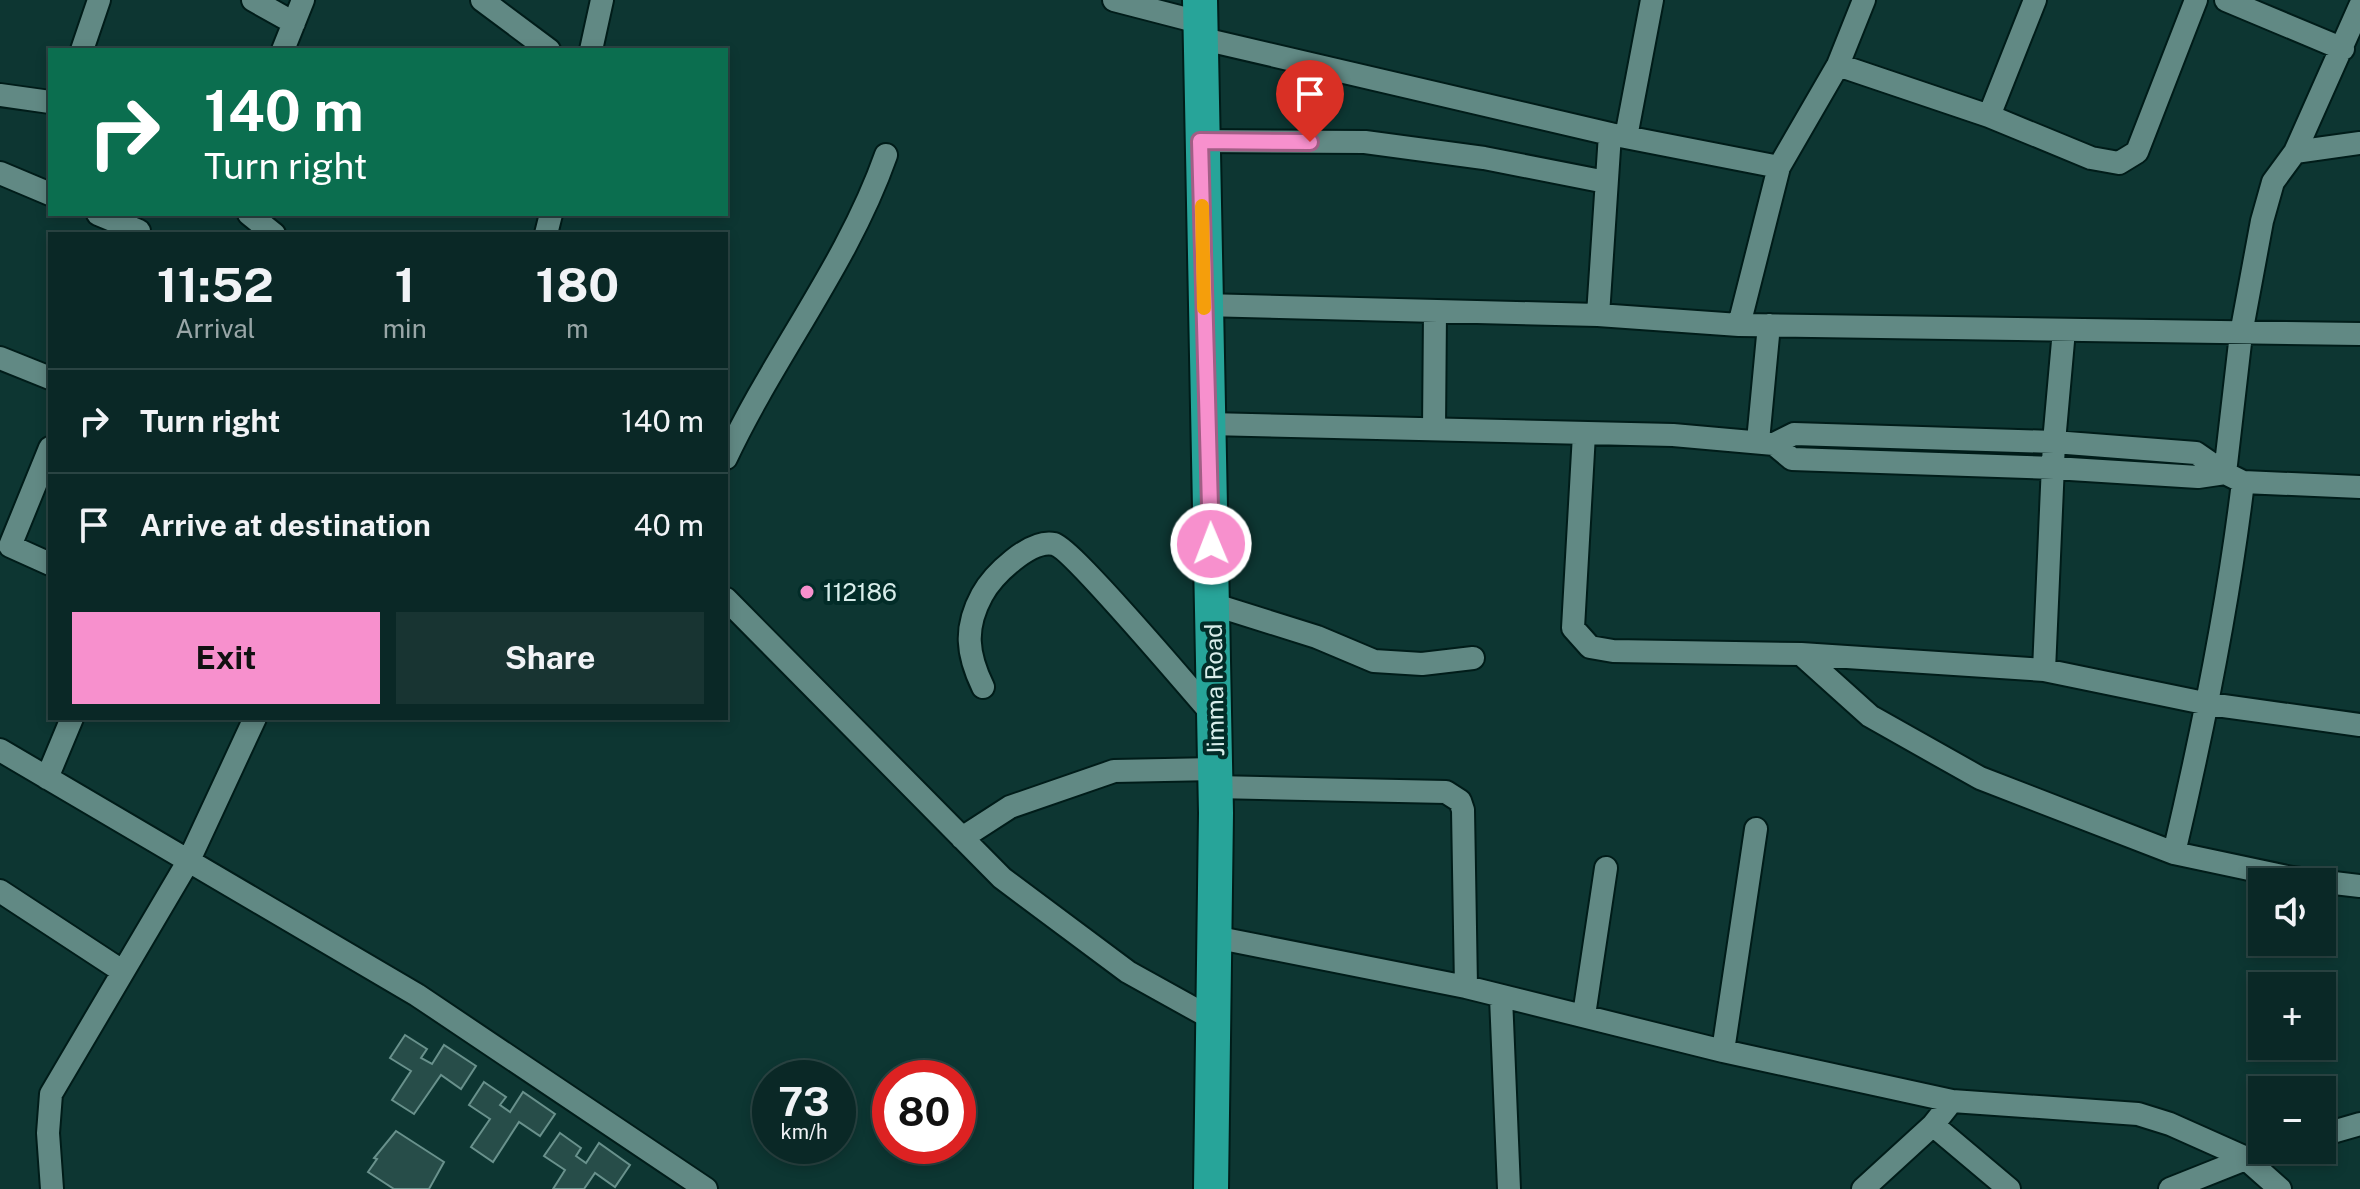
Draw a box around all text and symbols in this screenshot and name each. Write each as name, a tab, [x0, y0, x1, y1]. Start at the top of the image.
pin	[1276, 60, 1344, 142]
icon: arrive	[1288, 72, 1332, 116]
text: 140 m	[204, 78, 364, 144]
icon: right	[72, 80, 176, 184]
text: Turn right	[204, 145, 367, 187]
text: 11:52	[157, 256, 274, 313]
text: 1	[394, 256, 415, 313]
text: 180	[536, 256, 619, 313]
text: Arrival	[175, 313, 255, 344]
text: min	[383, 313, 427, 344]
text: m	[566, 313, 589, 344]
icon: right	[72, 399, 116, 443]
text: Turn right	[140, 403, 280, 439]
text: 140 m	[621, 403, 704, 439]
position arrow	[1169, 502, 1253, 586]
icon: arrive	[72, 503, 116, 547]
text: Arrive at destination	[140, 507, 431, 543]
text: 40 m	[634, 507, 704, 543]
place label: 112186	[823, 578, 897, 606]
marker: 112186	[798, 583, 816, 601]
button: Exit	[72, 612, 380, 704]
button: Share	[396, 612, 704, 704]
street label: Jimma Road	[1199, 623, 1229, 757]
map controls	[2248, 868, 2336, 1164]
button: sound	[2248, 868, 2336, 956]
button: +	[2248, 972, 2336, 1060]
speed limit sign: 80	[872, 1060, 976, 1164]
button: −	[2248, 1076, 2336, 1164]
text: 73	[778, 1078, 830, 1125]
text: km/h	[780, 1120, 828, 1144]

